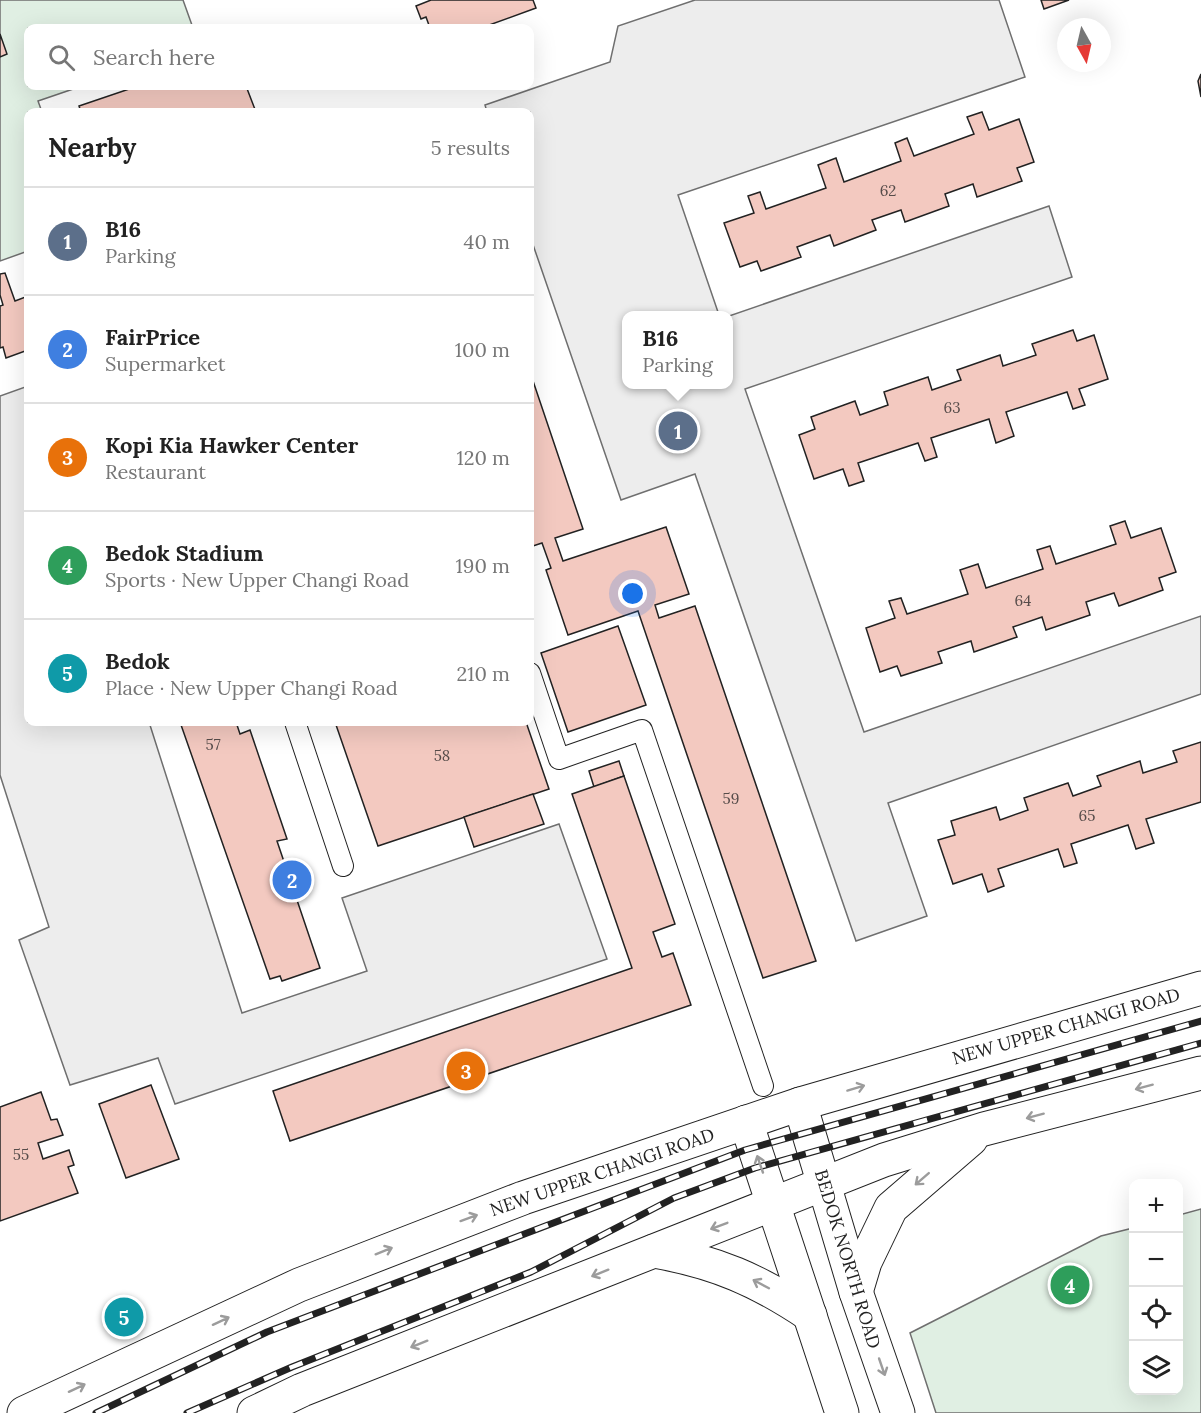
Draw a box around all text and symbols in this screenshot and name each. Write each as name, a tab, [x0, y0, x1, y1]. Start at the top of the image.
north arrow	[1057, 18, 1111, 72]
search box	[24, 24, 534, 90]
icon: search	[45, 41, 78, 74]
text: Search here	[93, 43, 215, 71]
text: Nearby	[48, 131, 136, 164]
text: 5 results	[431, 135, 510, 160]
house number: 62	[880, 181, 896, 200]
text: B16	[105, 215, 141, 243]
text: 1	[63, 229, 72, 254]
text: 40 m	[464, 229, 510, 254]
text: Parking	[105, 243, 175, 268]
popup	[622, 311, 733, 389]
text: FairPrice	[105, 323, 200, 351]
text: B16	[642, 324, 678, 352]
text: 2	[62, 337, 73, 362]
text: 100 m	[455, 337, 510, 362]
text: Supermarket	[105, 351, 225, 376]
text: Parking	[642, 352, 713, 377]
house number: 63	[943, 398, 961, 417]
pin: 1	[658, 408, 698, 454]
text: Kopi Kia Hawker Center	[105, 431, 358, 459]
text: 3	[62, 445, 73, 470]
text: 120 m	[456, 445, 510, 470]
text: Restaurant	[105, 459, 206, 484]
text: Bedok Stadium	[105, 539, 263, 567]
text: 4	[62, 553, 73, 578]
text: 190 m	[456, 553, 510, 578]
text: Sports · New Upper Changi Road	[105, 567, 409, 592]
your location	[618, 579, 647, 608]
house number: 64	[1015, 591, 1031, 610]
text: Bedok	[105, 647, 170, 675]
text: 5	[62, 661, 73, 686]
text: 210 m	[456, 661, 510, 686]
text: Place · New Upper Changi Road	[105, 675, 398, 700]
house number: 57	[205, 735, 221, 754]
house number: 58	[434, 746, 450, 765]
house number: 59	[723, 789, 739, 808]
house number: 65	[1079, 806, 1095, 825]
pin: 2	[272, 858, 312, 902]
street label: NEW UPPER CHANGI ROAD	[949, 982, 1183, 1070]
pin: 3	[446, 1048, 486, 1094]
one-way arrow	[846, 1082, 865, 1093]
one-way arrow	[1135, 1082, 1154, 1094]
one-way arrow	[1026, 1110, 1045, 1122]
street label: NEW UPPER CHANGI ROAD	[487, 1123, 717, 1221]
house number: 55	[13, 1145, 29, 1164]
one-way arrow	[753, 1155, 764, 1174]
street label: BEDOK NORTH ROAD	[810, 1167, 886, 1351]
one-way arrow	[915, 1172, 930, 1186]
map controls	[1129, 1179, 1183, 1395]
button: +	[1129, 1179, 1183, 1233]
one-way arrow	[459, 1212, 478, 1223]
one-way arrow	[710, 1222, 729, 1233]
button: −	[1129, 1233, 1183, 1287]
one-way arrow	[375, 1245, 393, 1256]
pin: 4	[1050, 1262, 1090, 1308]
one-way arrow	[591, 1268, 610, 1279]
one-way arrow	[752, 1278, 770, 1289]
button: locate	[1129, 1287, 1183, 1341]
pin: 5	[104, 1294, 144, 1340]
one-way arrow	[211, 1315, 229, 1327]
one-way arrow	[410, 1339, 428, 1350]
button: layers	[1129, 1341, 1183, 1395]
one-way arrow	[877, 1357, 888, 1376]
one-way arrow	[67, 1382, 85, 1394]

